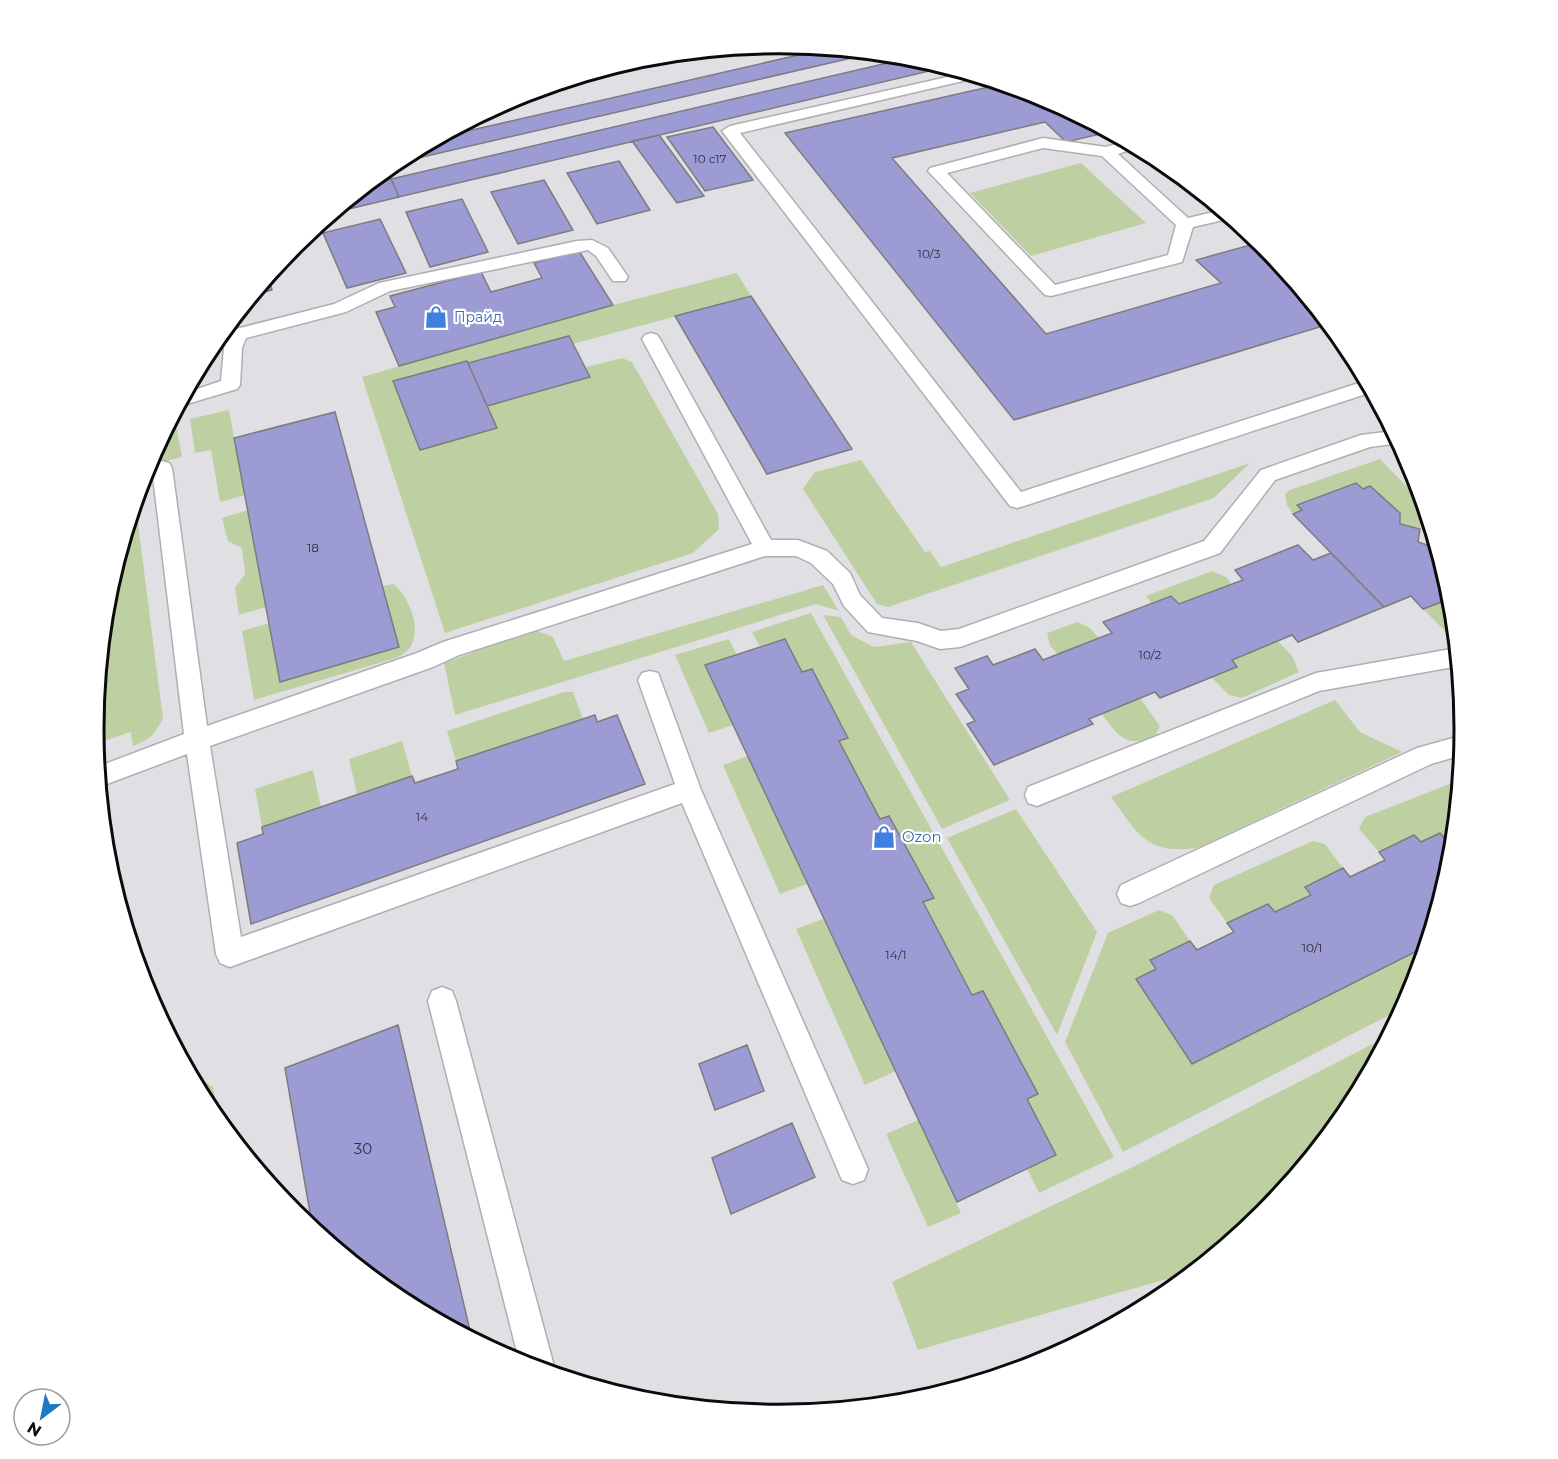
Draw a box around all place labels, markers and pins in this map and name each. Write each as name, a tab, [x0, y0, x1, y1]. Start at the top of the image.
shop icon: Прайд	[423, 304, 449, 330]
place label: Прайд	[454, 308, 502, 326]
shop icon: Ozon	[871, 824, 897, 850]
place label: Ozon	[902, 827, 942, 846]

